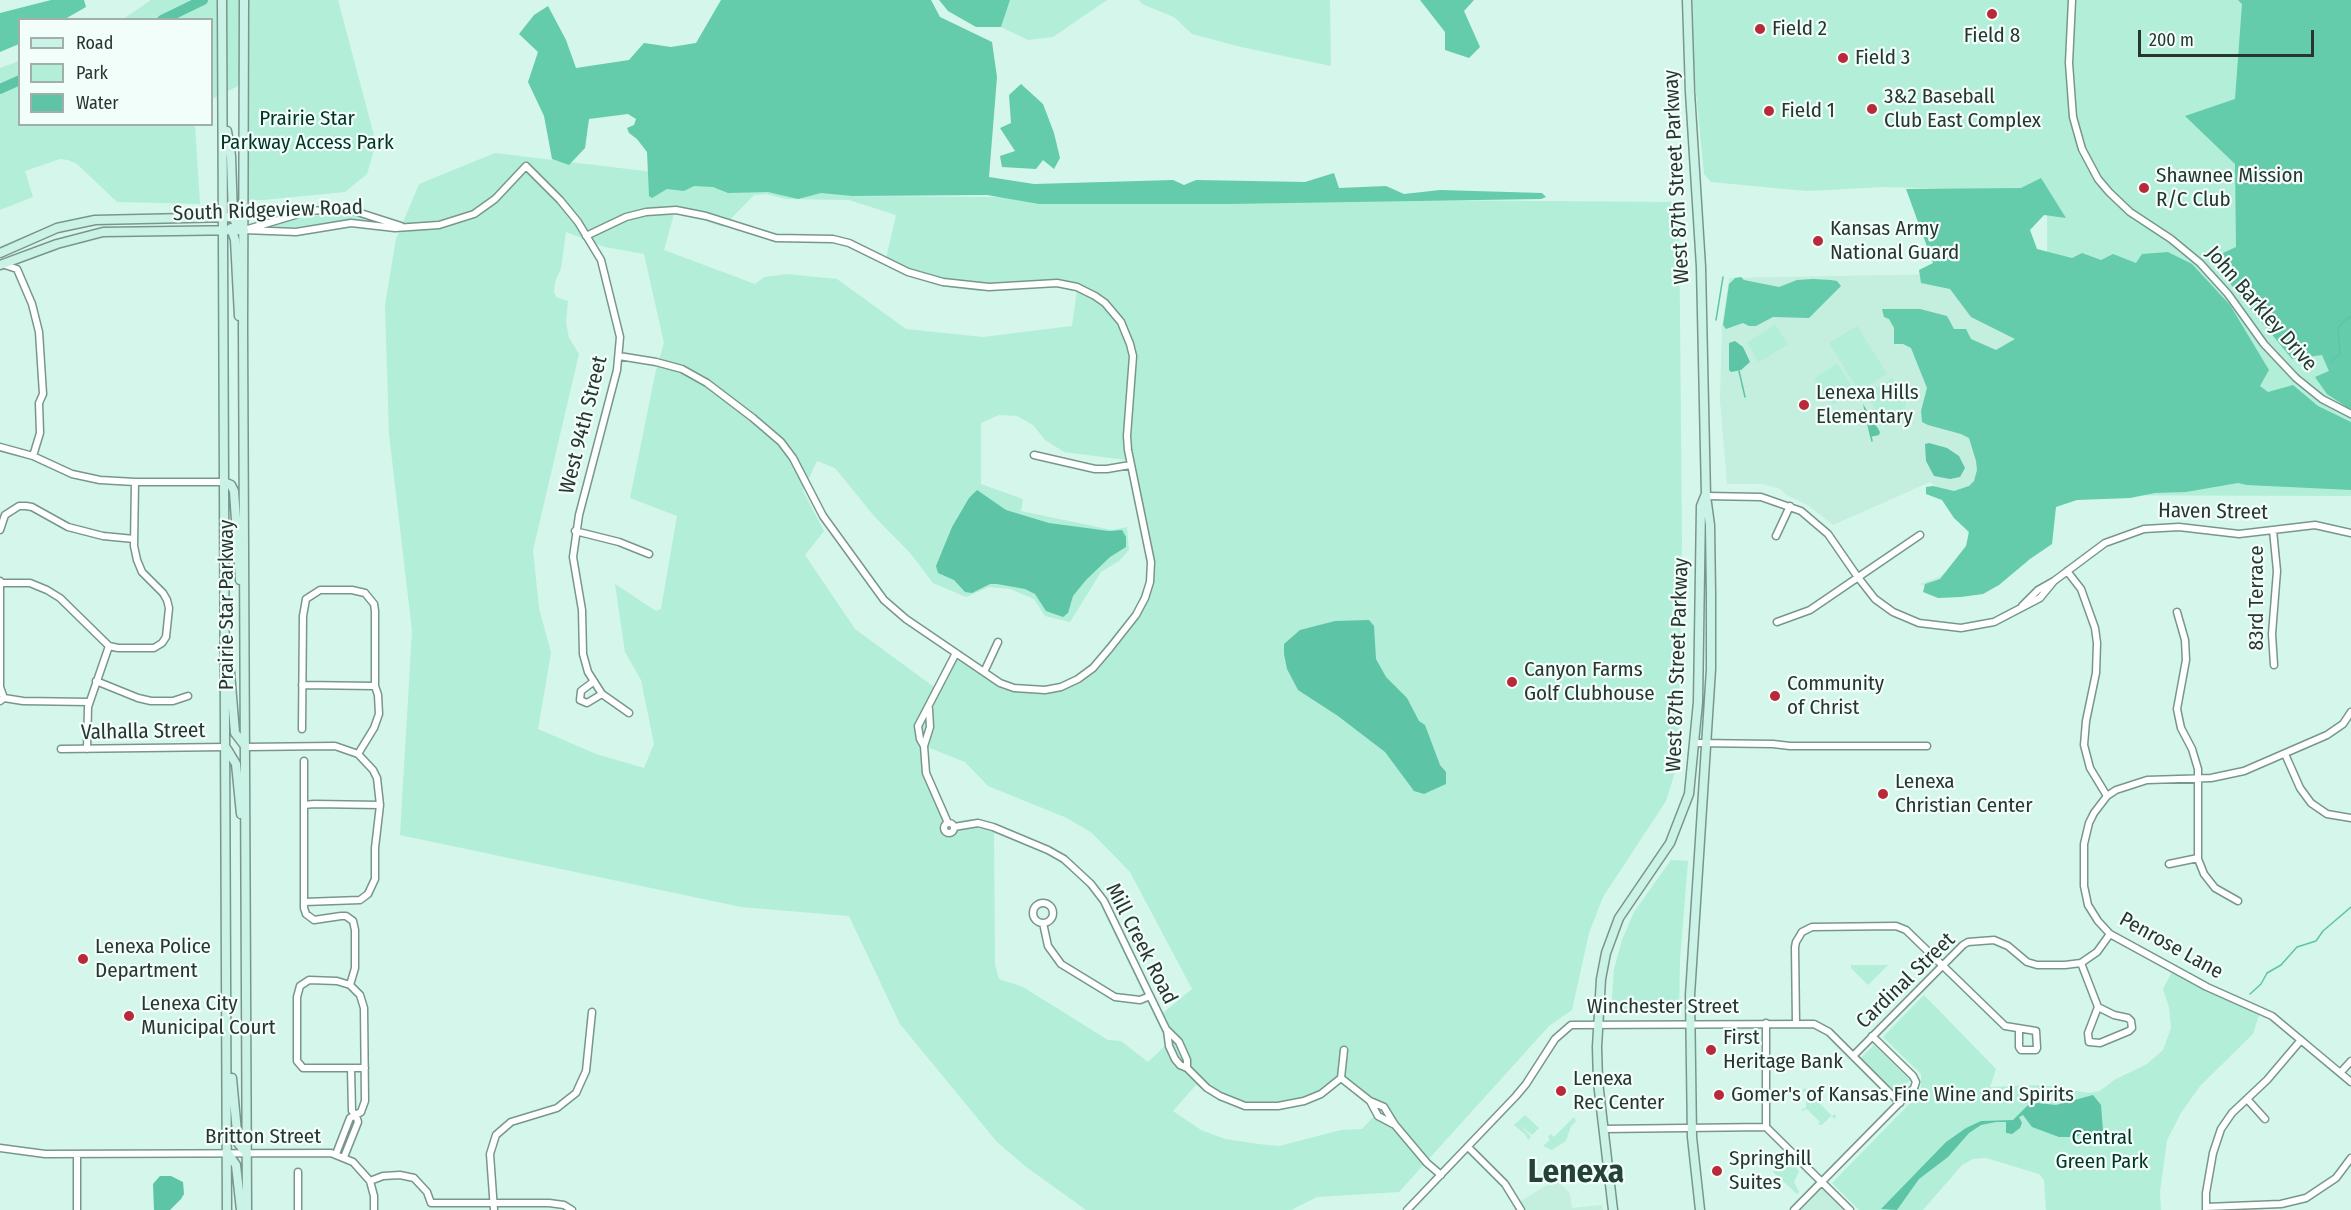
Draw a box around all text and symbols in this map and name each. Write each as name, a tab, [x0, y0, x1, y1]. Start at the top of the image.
marker: Field 8	[1985, 7, 1999, 21]
place label: Field 2	[1772, 16, 1827, 42]
legend	[18, 18, 213, 126]
scale bar	[2141, 18, 2316, 56]
marker: Field 2	[1753, 22, 1767, 36]
place label: Field 8	[1964, 23, 2020, 49]
text: 200 m	[2149, 29, 2194, 51]
text: Road	[76, 32, 113, 54]
place label: Field 3	[1855, 45, 1910, 71]
marker: Field 3	[1836, 51, 1850, 65]
text: Park	[76, 62, 108, 84]
street label: West 87th Street Parkway	[1659, 69, 1695, 285]
place label: 3&2 Baseball Club East Complex	[1884, 84, 2041, 134]
text: Water	[76, 92, 119, 114]
place label: Field 1	[1781, 98, 1835, 124]
marker: 3&2 Baseball Club East Complex	[1865, 102, 1879, 116]
marker: Field 1	[1762, 104, 1776, 118]
park label: Prairie Star Parkway Access Park	[220, 106, 394, 156]
place label: Shawnee Mission R/C Club	[2156, 163, 2304, 213]
marker: Shawnee Mission R/C Club	[2137, 181, 2151, 195]
street label: South Ridgeview Road	[172, 195, 364, 227]
place label: Kansas Army National Guard	[1830, 216, 1959, 266]
marker: Kansas Army National Guard	[1811, 234, 1825, 248]
street label: John Barkley Drive	[2200, 241, 2322, 377]
street label: West 94th Street	[555, 353, 613, 497]
place label: Lenexa Hills Elementary	[1816, 380, 1919, 430]
marker: Lenexa Hills Elementary	[1797, 398, 1811, 412]
street label: Haven Street	[2158, 498, 2268, 526]
street label: Prairie Star Parkway	[214, 520, 240, 690]
street label: 83rd Terrace	[2244, 545, 2270, 651]
street label: West 87th Street Parkway	[1662, 557, 1694, 773]
place label: Canyon Farms Golf Clubhouse	[1524, 657, 1655, 707]
place label: Community of Christ	[1787, 671, 1884, 721]
marker: Canyon Farms Golf Clubhouse	[1505, 675, 1519, 689]
marker: Community of Christ	[1768, 689, 1782, 703]
street label: Valhalla Street	[81, 718, 205, 746]
place label: Lenexa Christian Center	[1895, 769, 2033, 819]
marker: Lenexa Christian Center	[1876, 787, 1890, 801]
street label: Mill Creek Road	[1100, 879, 1182, 1009]
street label: Penrose Lane	[2115, 907, 2227, 985]
street label: Cardinal Street	[1851, 928, 1961, 1034]
place label: Lenexa Police Department	[95, 934, 211, 984]
marker: Lenexa Police Department	[76, 952, 90, 966]
place label: Lenexa City Municipal Court	[141, 991, 276, 1041]
street label: Winchester Street	[1587, 994, 1739, 1020]
marker: Lenexa City Municipal Court	[122, 1009, 136, 1023]
place label: First Heritage Bank	[1723, 1025, 1843, 1075]
marker: First Heritage Bank	[1704, 1043, 1718, 1057]
place label: Lenexa Rec Center	[1573, 1066, 1664, 1116]
place label: Gomer's of Kansas Fine Wine and Spirits	[1731, 1082, 2074, 1108]
marker: Lenexa Rec Center	[1554, 1084, 1568, 1098]
marker: Gomer's of Kansas Fine Wine and Spirits	[1712, 1088, 1726, 1102]
street label: Britton Street	[205, 1124, 321, 1150]
park label: Central Green Park	[2056, 1125, 2148, 1175]
place label: Springhill Suites	[1729, 1146, 1812, 1196]
district label: Lenexa	[1528, 1153, 1624, 1193]
marker: Springhill Suites	[1710, 1164, 1724, 1178]

